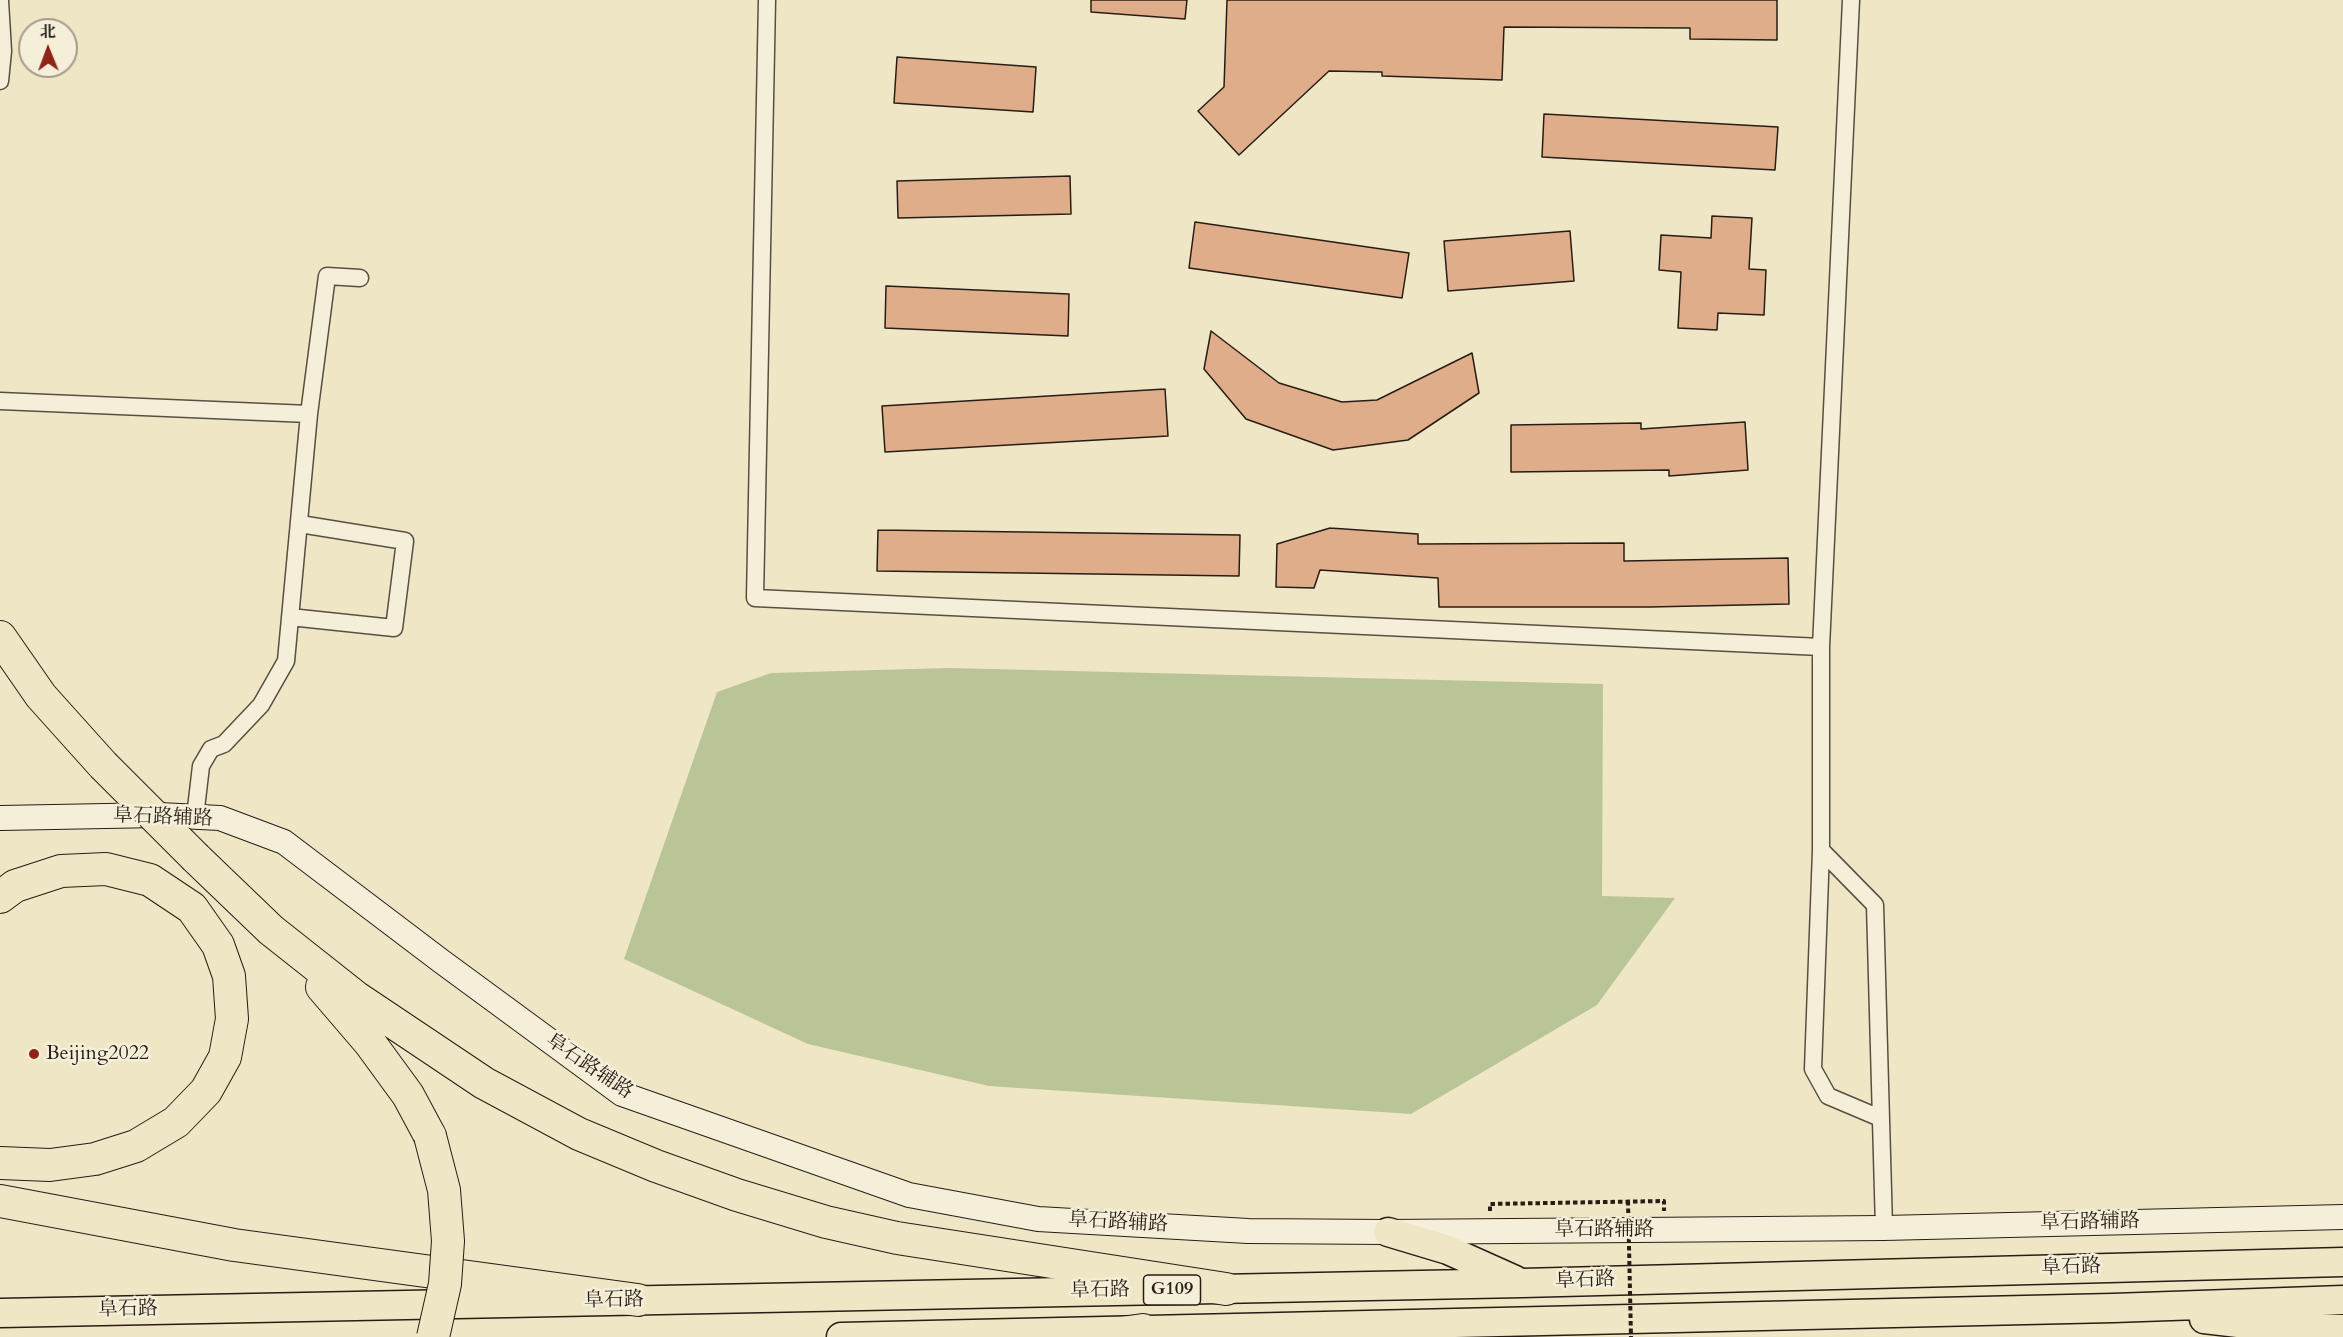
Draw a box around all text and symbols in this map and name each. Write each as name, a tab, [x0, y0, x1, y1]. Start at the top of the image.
north arrow	[18, 18, 78, 78]
text: 北	[40, 21, 56, 43]
street label: 阜石路辅路	[113, 804, 213, 832]
street label: 阜石路辅路	[541, 1029, 637, 1105]
place label: Beijing2022	[46, 1042, 149, 1066]
marker: Beijing2022	[27, 1047, 41, 1061]
street label: 阜石路辅路	[1067, 1208, 1169, 1238]
street label: 阜石路辅路	[2040, 1210, 2140, 1236]
street label: 阜石路辅路	[1554, 1218, 1654, 1242]
street label: 阜石路	[2041, 1255, 2101, 1281]
street label: 阜石路	[1555, 1268, 1615, 1294]
road number: G109	[1144, 1275, 1200, 1305]
street label: 阜石路	[1070, 1278, 1130, 1304]
street label: 阜石路	[584, 1288, 644, 1314]
street label: 阜石路	[98, 1297, 158, 1323]

